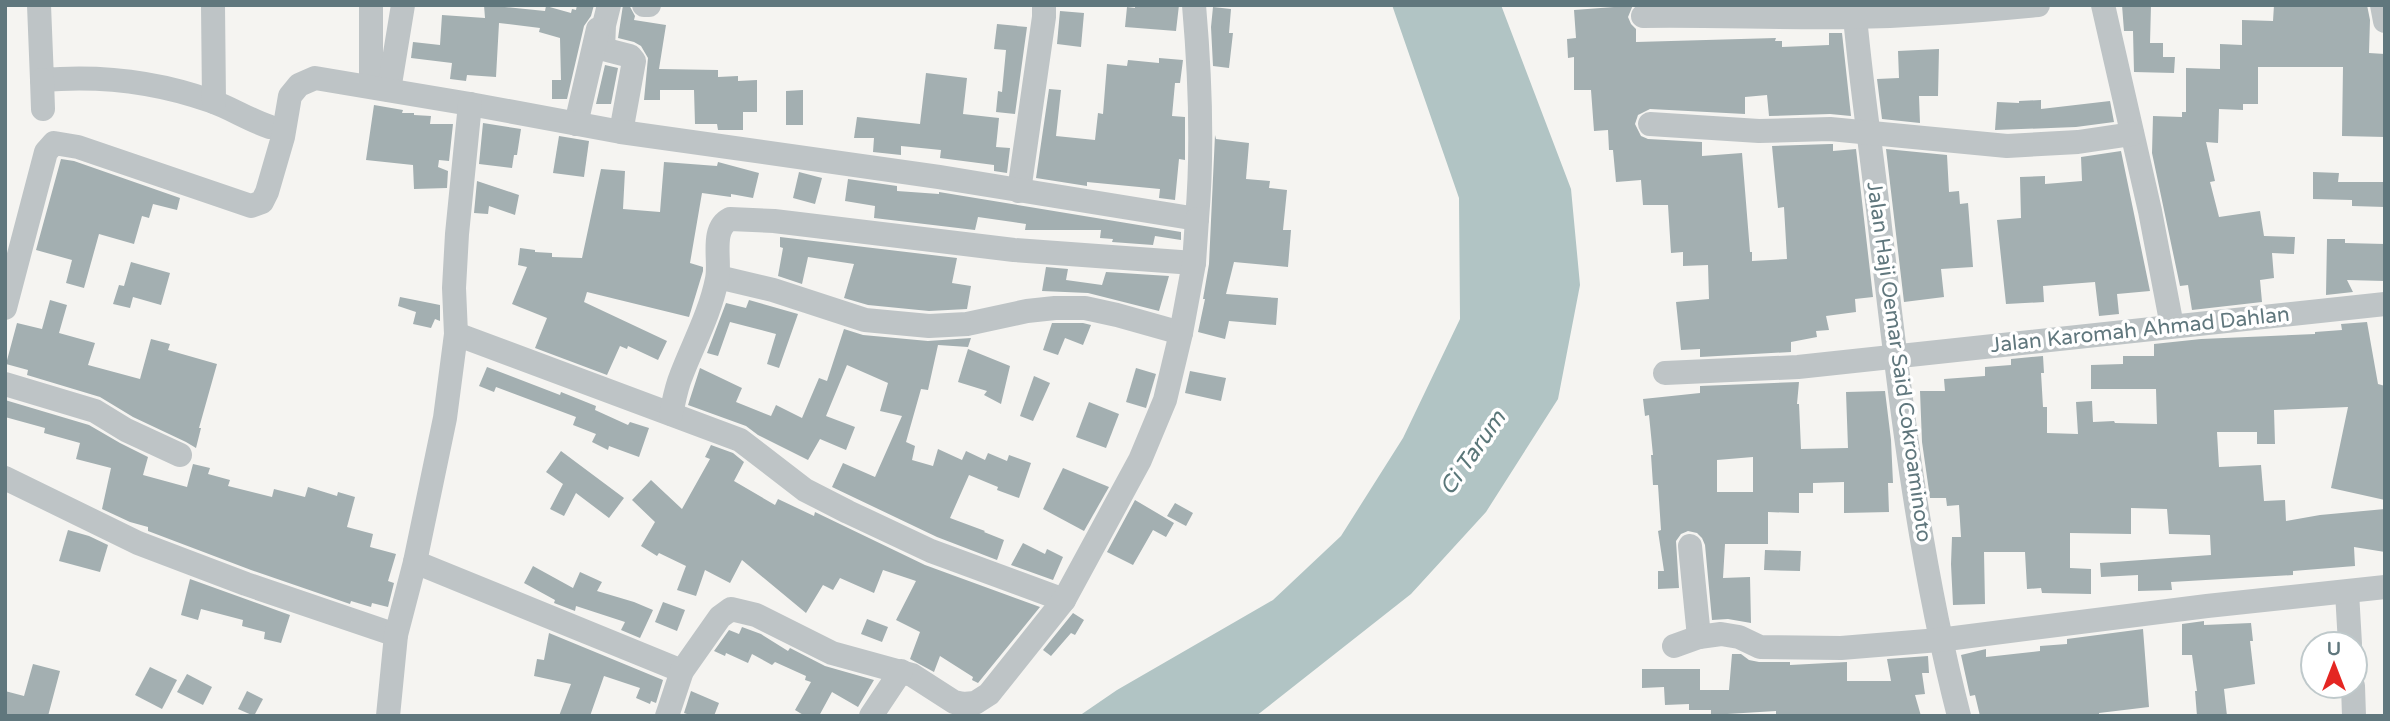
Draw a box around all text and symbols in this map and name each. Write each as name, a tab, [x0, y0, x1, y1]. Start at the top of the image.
street label: Jalan Haji Oemar Said Cokroaminoto	[1861, 180, 1937, 544]
street label: Jalan Karomah Ahmad Dahlan	[1989, 302, 2291, 358]
water label: Ci Tarum	[1434, 405, 1513, 501]
north arrow	[2299, 630, 2369, 700]
text: U	[2327, 638, 2341, 660]

